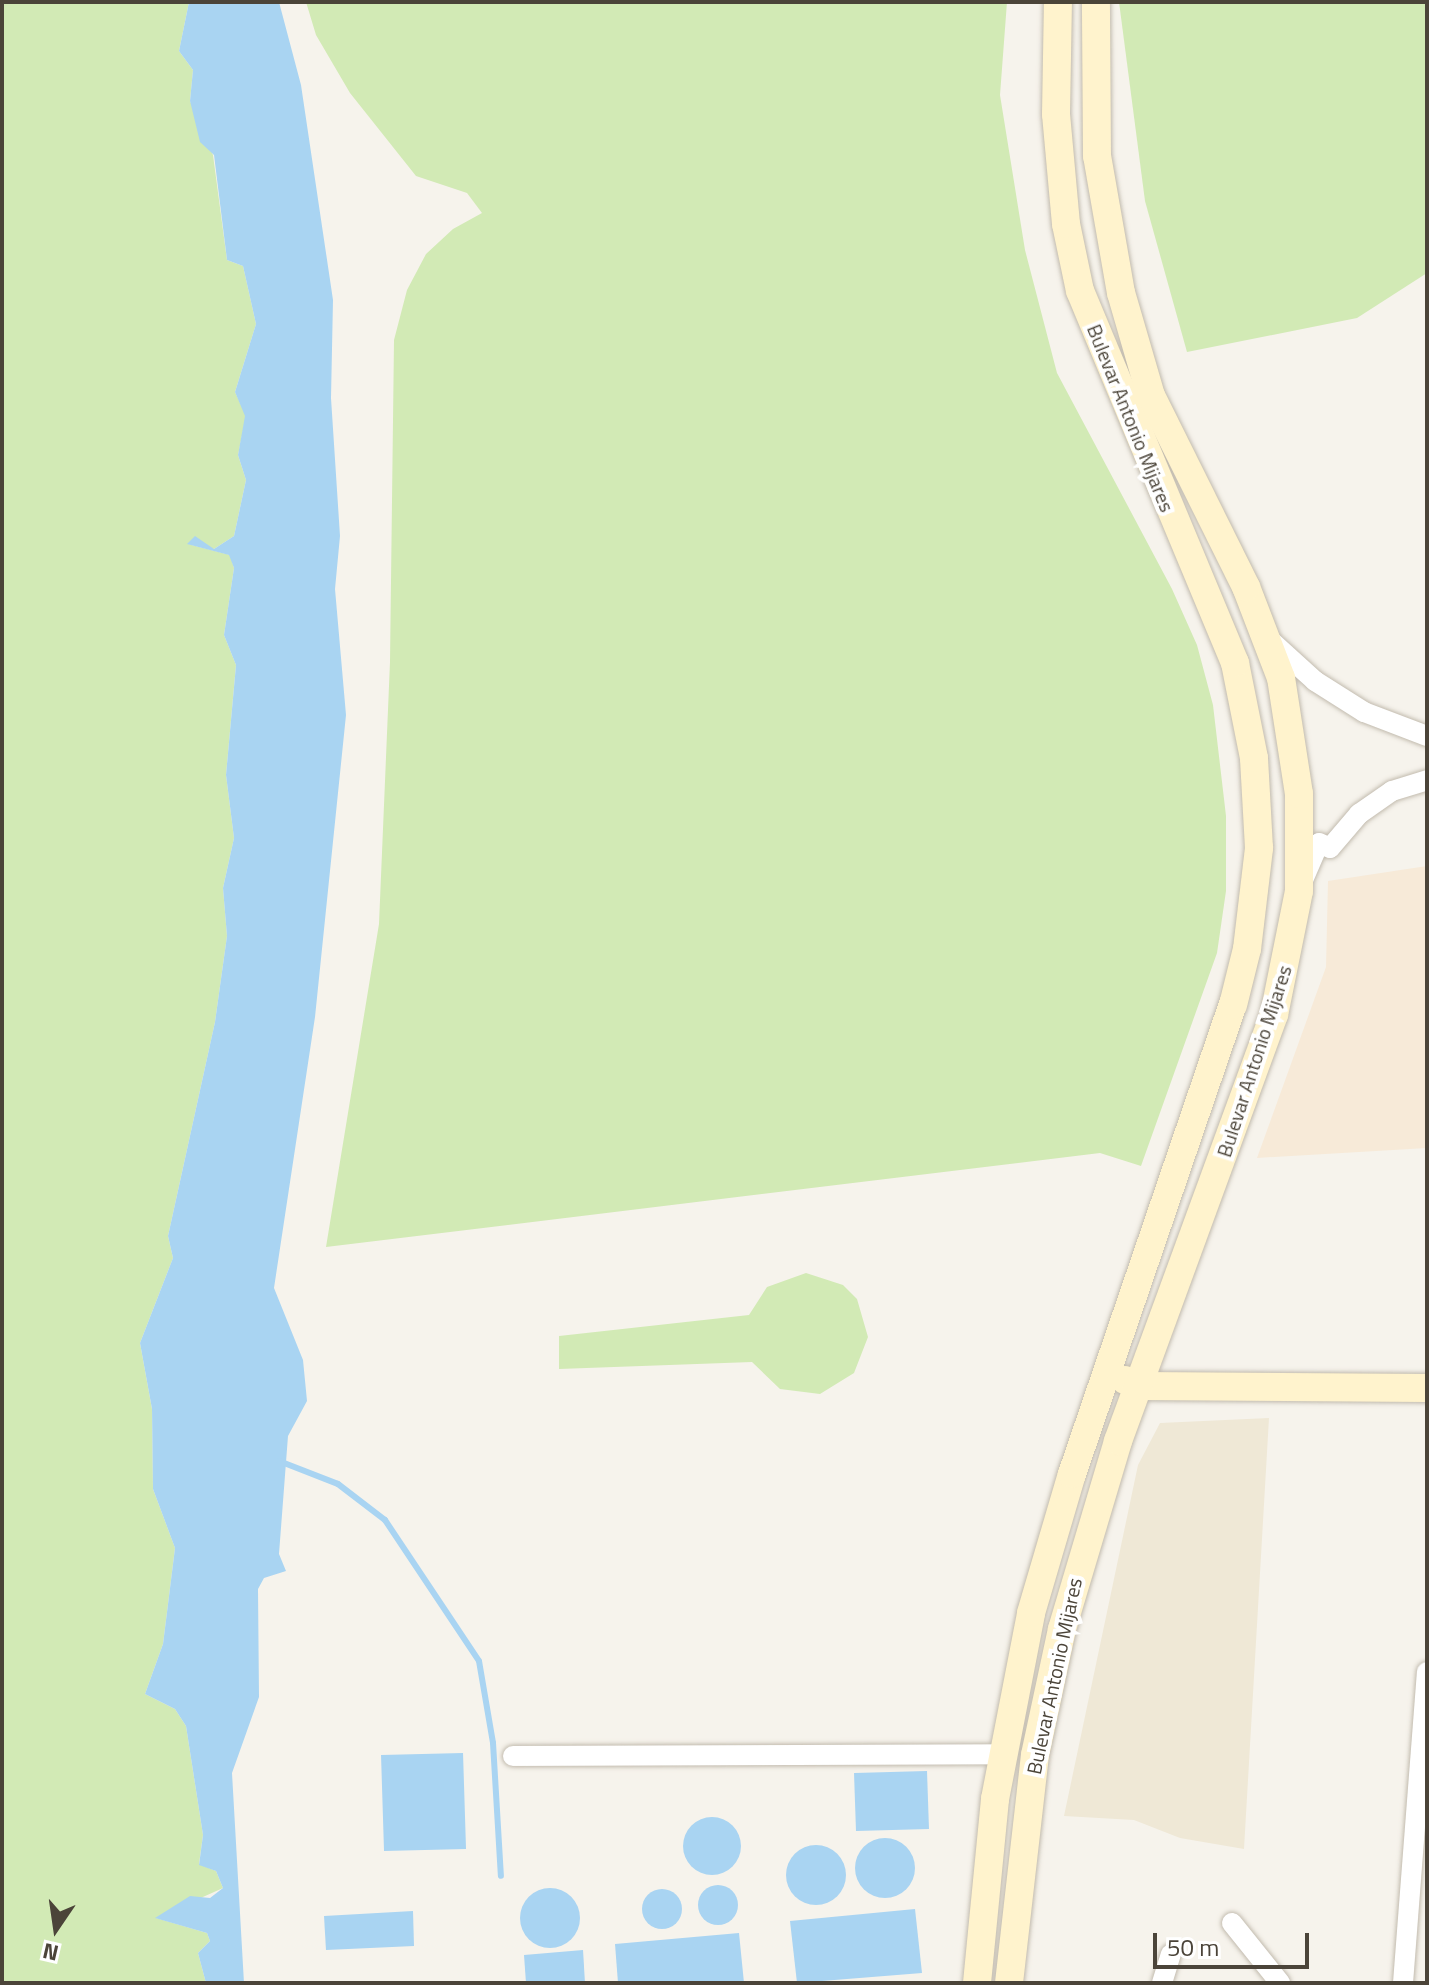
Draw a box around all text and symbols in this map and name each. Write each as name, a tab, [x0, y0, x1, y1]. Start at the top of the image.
street label: Bulevar Antonio Mijares	[1082, 321, 1180, 515]
street label: Bulevar Antonio Mijares	[1212, 962, 1296, 1160]
street label: Bulevar Antonio Mijares	[1021, 1576, 1087, 1776]
north arrow	[16, 1889, 96, 1969]
scale bar	[1157, 1917, 1313, 1967]
text: 50 m	[1167, 1929, 1219, 1965]
text: N	[39, 1934, 62, 1971]

